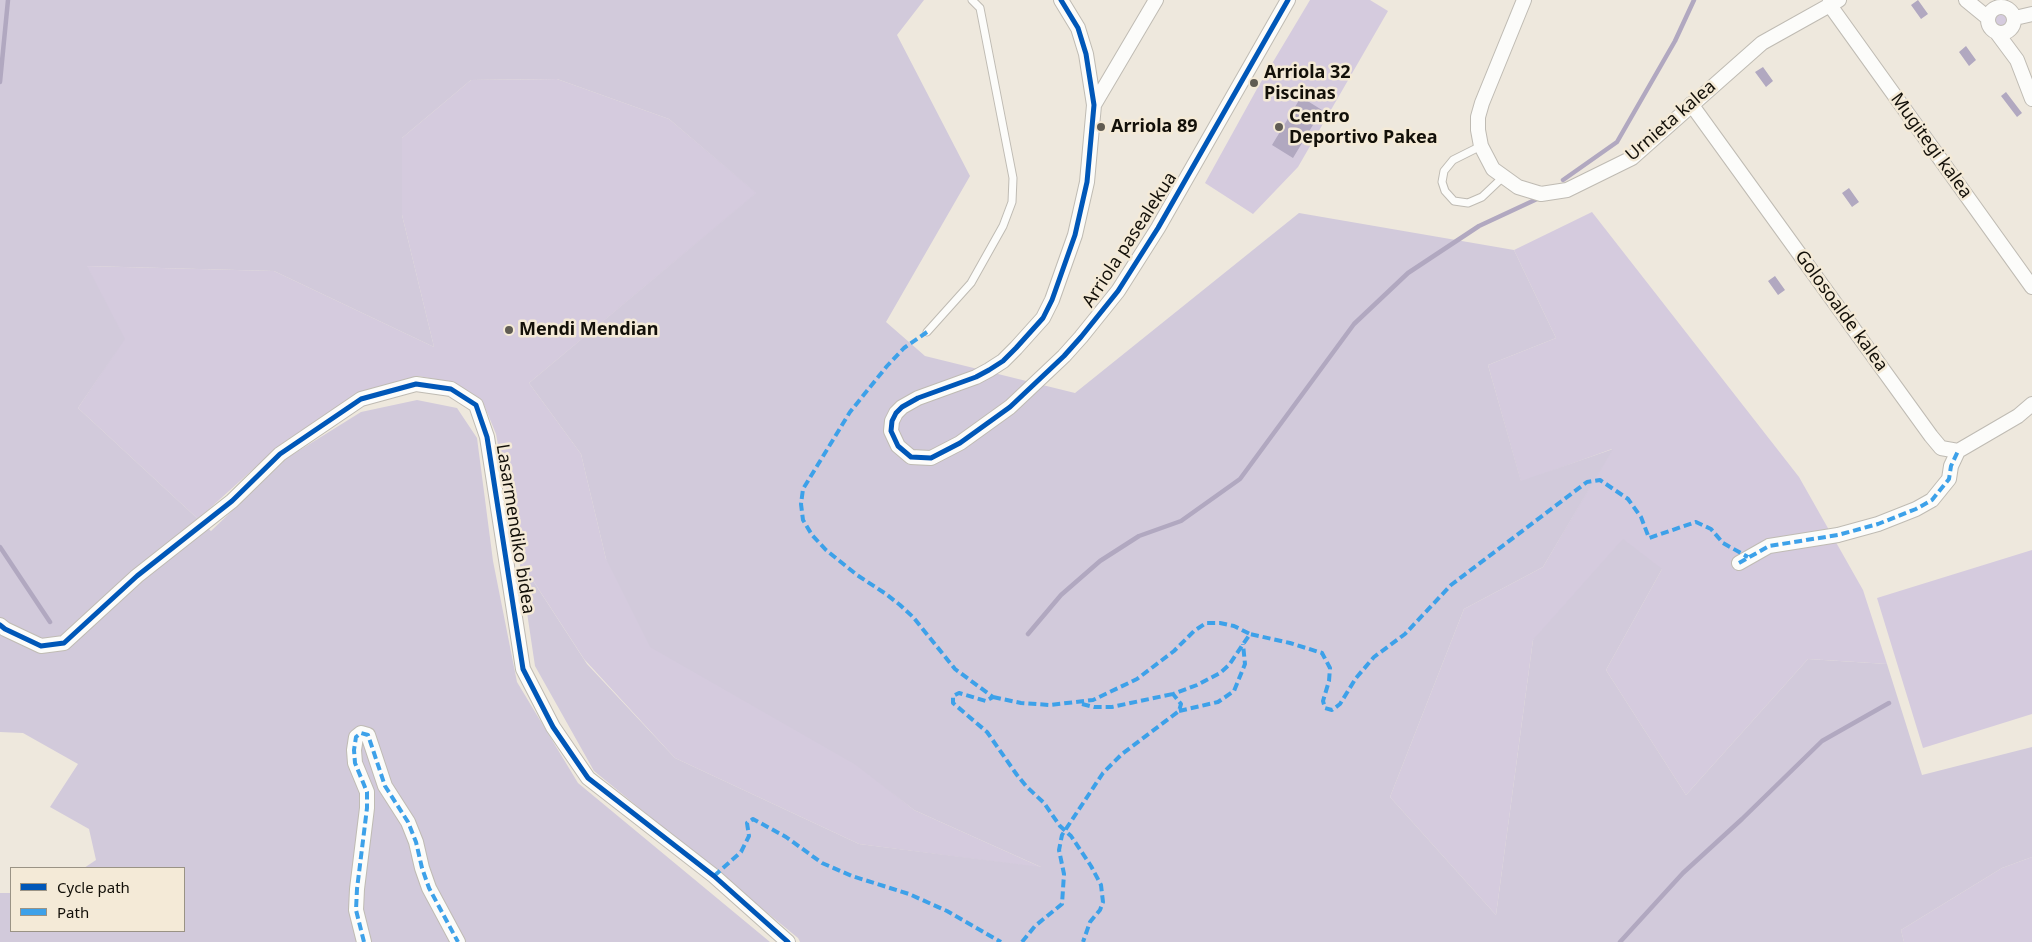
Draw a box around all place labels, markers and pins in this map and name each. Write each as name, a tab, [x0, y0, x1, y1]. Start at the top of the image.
place label: Arriola 32 Piscinas	[1264, 62, 1351, 104]
marker: Arriola 32 Piscinas	[1248, 77, 1260, 89]
place label: Centro Deportivo Pakea	[1289, 106, 1438, 148]
place label: Arriola 89	[1111, 116, 1198, 138]
marker: Arriola 89	[1095, 121, 1107, 133]
marker: Centro Deportivo Pakea	[1273, 121, 1285, 133]
place label: Mendi Mendian	[519, 319, 659, 341]
marker: Mendi Mendian	[503, 324, 515, 336]

